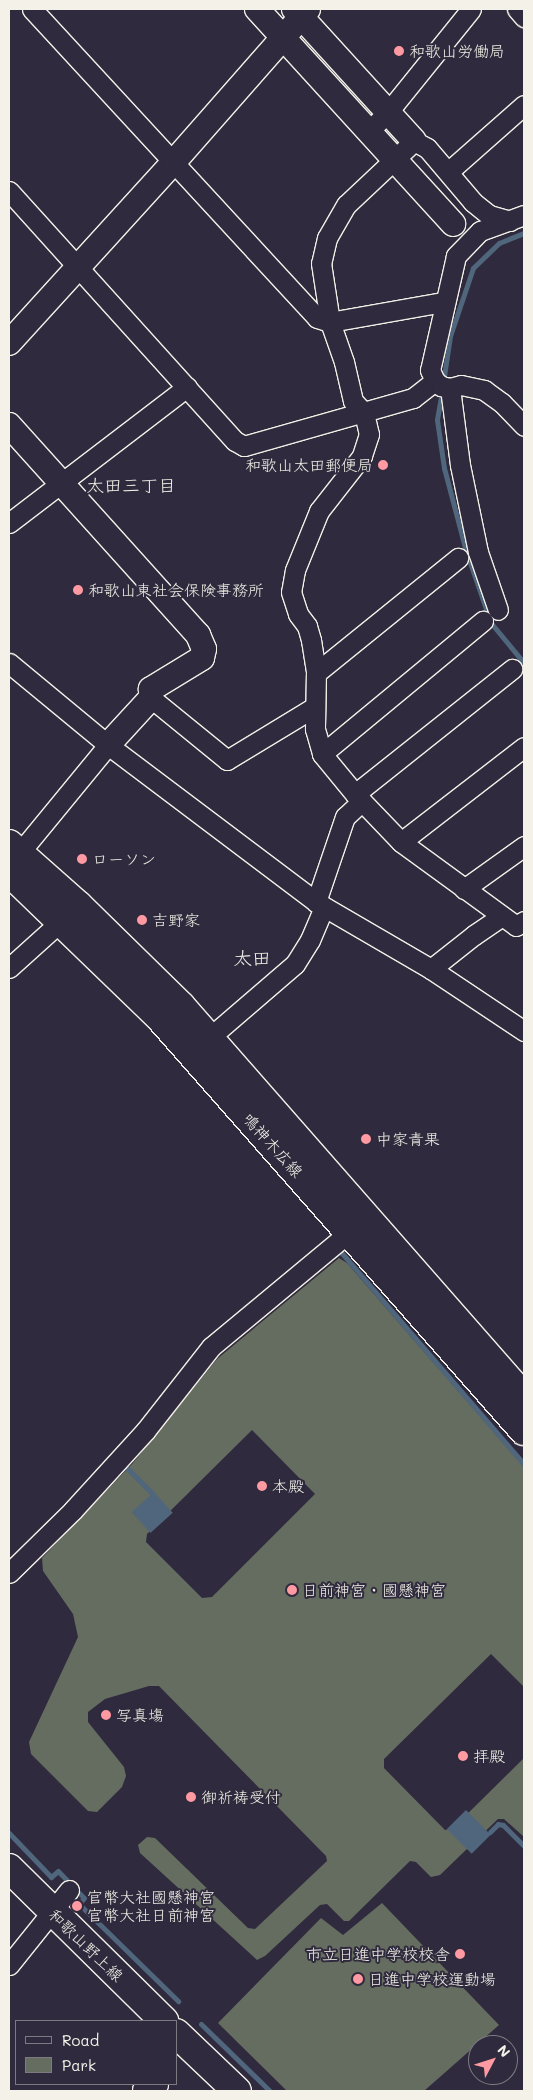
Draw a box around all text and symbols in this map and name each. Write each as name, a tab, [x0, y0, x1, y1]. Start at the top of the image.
place label: 和歌山労働局	[409, 41, 505, 61]
marker: 和歌山労働局	[393, 45, 405, 57]
place label: 和歌山太田郵便局	[245, 455, 373, 475]
marker: 和歌山太田郵便局	[377, 459, 389, 471]
district label: 太田三丁目	[86, 474, 176, 496]
place label: 和歌山東社会保険事務所	[88, 580, 264, 600]
marker: 和歌山東社会保険事務所	[72, 584, 84, 596]
place label: ローソン	[92, 849, 156, 869]
marker: ローソン	[76, 853, 88, 865]
place label: 吉野家	[152, 910, 200, 930]
marker: 吉野家	[136, 914, 148, 926]
district label: 太田	[233, 947, 271, 969]
street label: 鳴神木広線	[239, 1109, 307, 1181]
place label: 中家青果	[376, 1129, 440, 1149]
marker: 中家青果	[360, 1133, 372, 1145]
place label: 本殿	[272, 1476, 304, 1496]
marker: 本殿	[256, 1480, 268, 1492]
place label: 日前神宮・國懸神宮	[302, 1580, 446, 1600]
marker: 日前神宮・國懸神宮	[286, 1584, 298, 1596]
place label: 写真塲	[116, 1705, 164, 1725]
marker: 写真塲	[100, 1709, 112, 1721]
place label: 拝殿	[473, 1746, 505, 1766]
marker: 拝殿	[457, 1750, 469, 1762]
place label: 御祈祷受付	[201, 1787, 281, 1807]
marker: 御祈祷受付	[185, 1791, 197, 1803]
place label: 官幣大社國懸神宮 官幣大社日前神宮	[87, 1887, 215, 1925]
marker: 官幣大社國懸神宮 官幣大社日前神宮	[71, 1900, 83, 1912]
street label: 和歌山野上線	[45, 1905, 127, 1985]
place label: 市立日進中学校校舎	[306, 1944, 450, 1964]
marker: 市立日進中学校校舎	[454, 1948, 466, 1960]
place label: 日進中学校運動場	[368, 1969, 496, 1989]
marker: 日進中学校運動場	[352, 1973, 364, 1985]
legend	[15, 2020, 178, 2085]
text: Road	[62, 2030, 99, 2050]
north arrow	[468, 2035, 518, 2085]
text: N	[493, 2040, 515, 2061]
text: Park	[62, 2055, 96, 2075]

